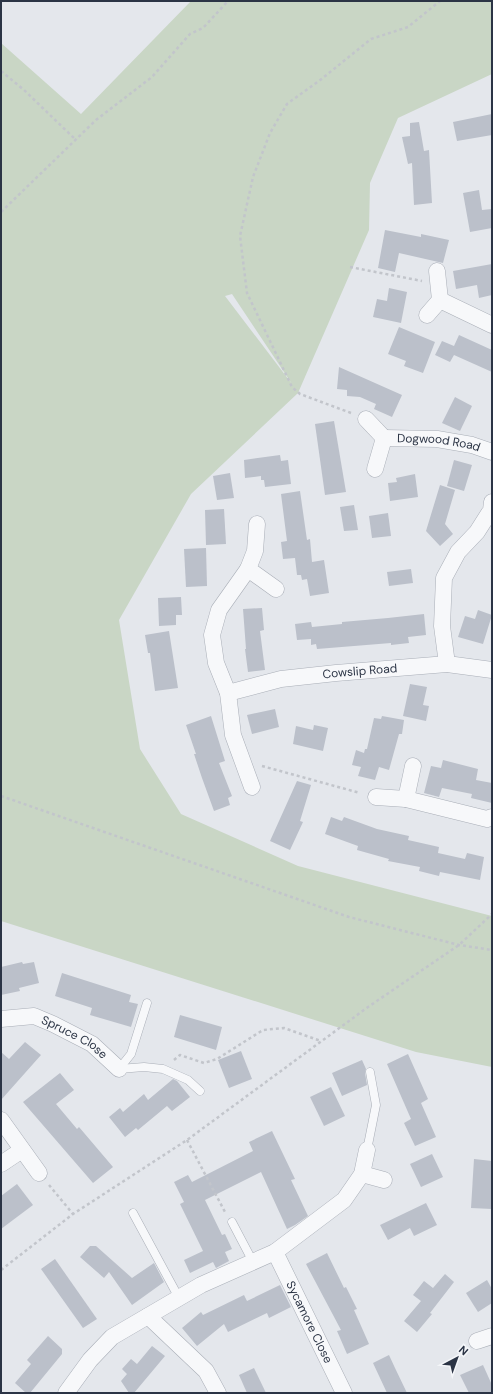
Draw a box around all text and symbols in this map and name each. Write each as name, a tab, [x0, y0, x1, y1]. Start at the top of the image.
street label: Dogwood Road	[397, 430, 483, 455]
street label: Cowslip Road	[322, 660, 398, 682]
street label: Spruce Close	[39, 1012, 111, 1063]
street label: Sycamore Close	[282, 1278, 336, 1366]
north arrow	[437, 1338, 477, 1378]
text: N	[456, 1343, 471, 1358]

